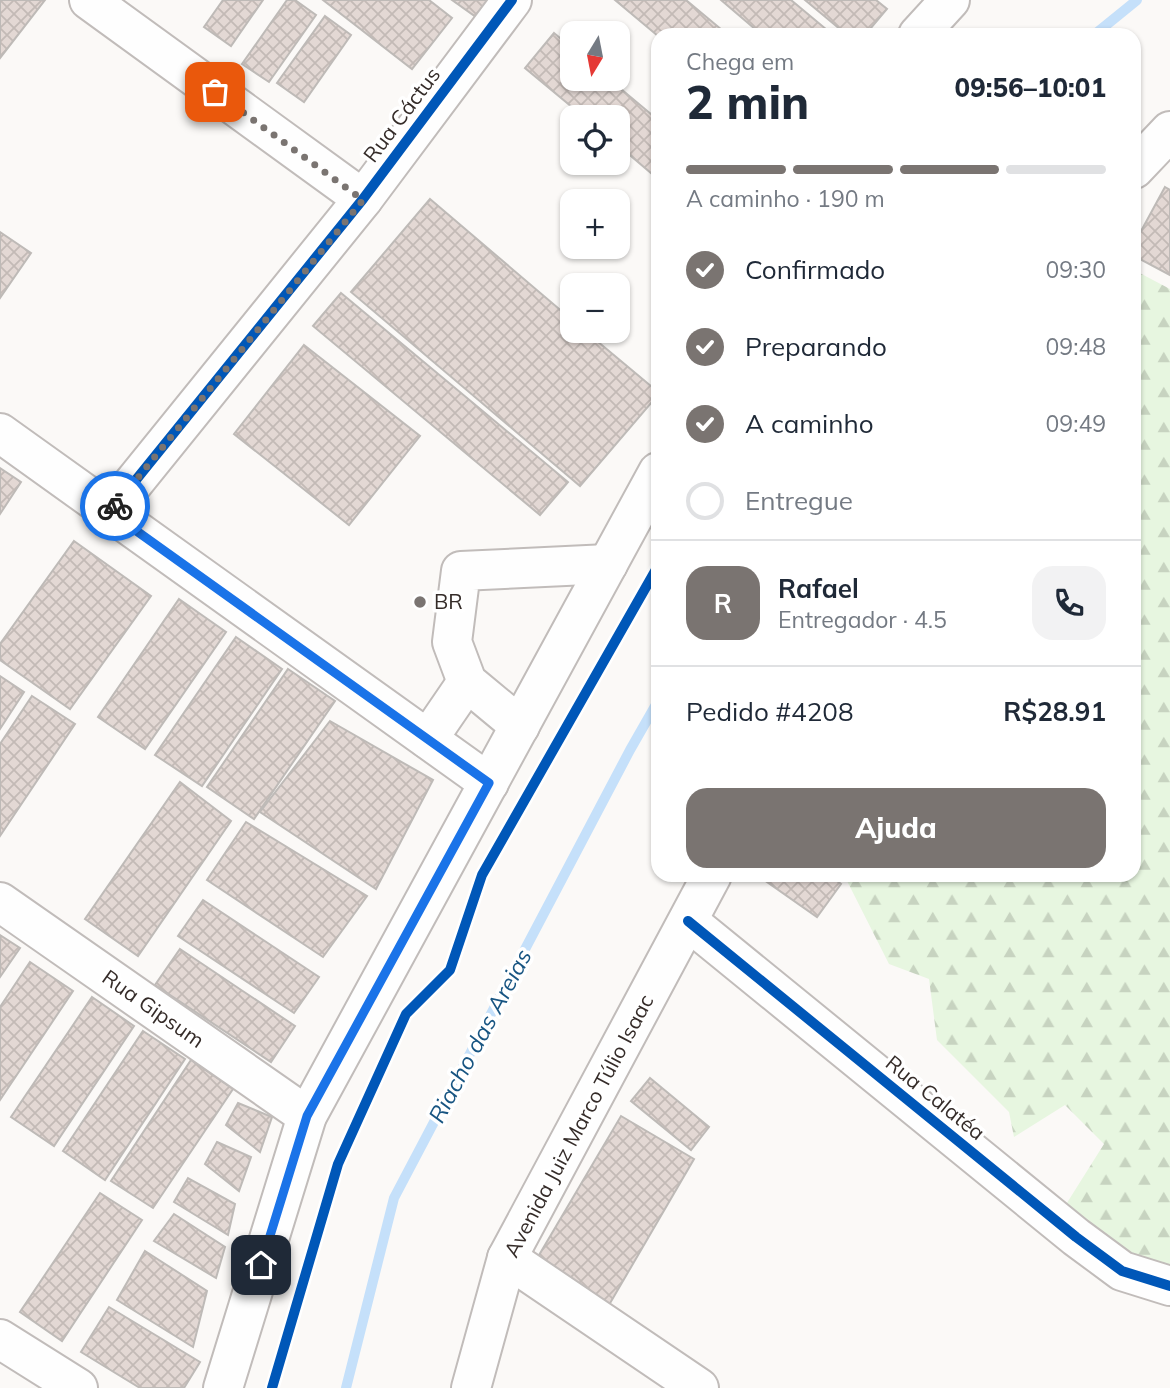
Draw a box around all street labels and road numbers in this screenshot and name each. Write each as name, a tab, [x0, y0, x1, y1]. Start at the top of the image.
street label: Rua Cáctus	[357, 62, 445, 167]
street label: Rua Gipsum	[98, 964, 210, 1053]
street label: Avenida Juiz Marco Túlio Isaac	[498, 990, 659, 1261]
street label: Rua Calatéa	[881, 1049, 991, 1145]

